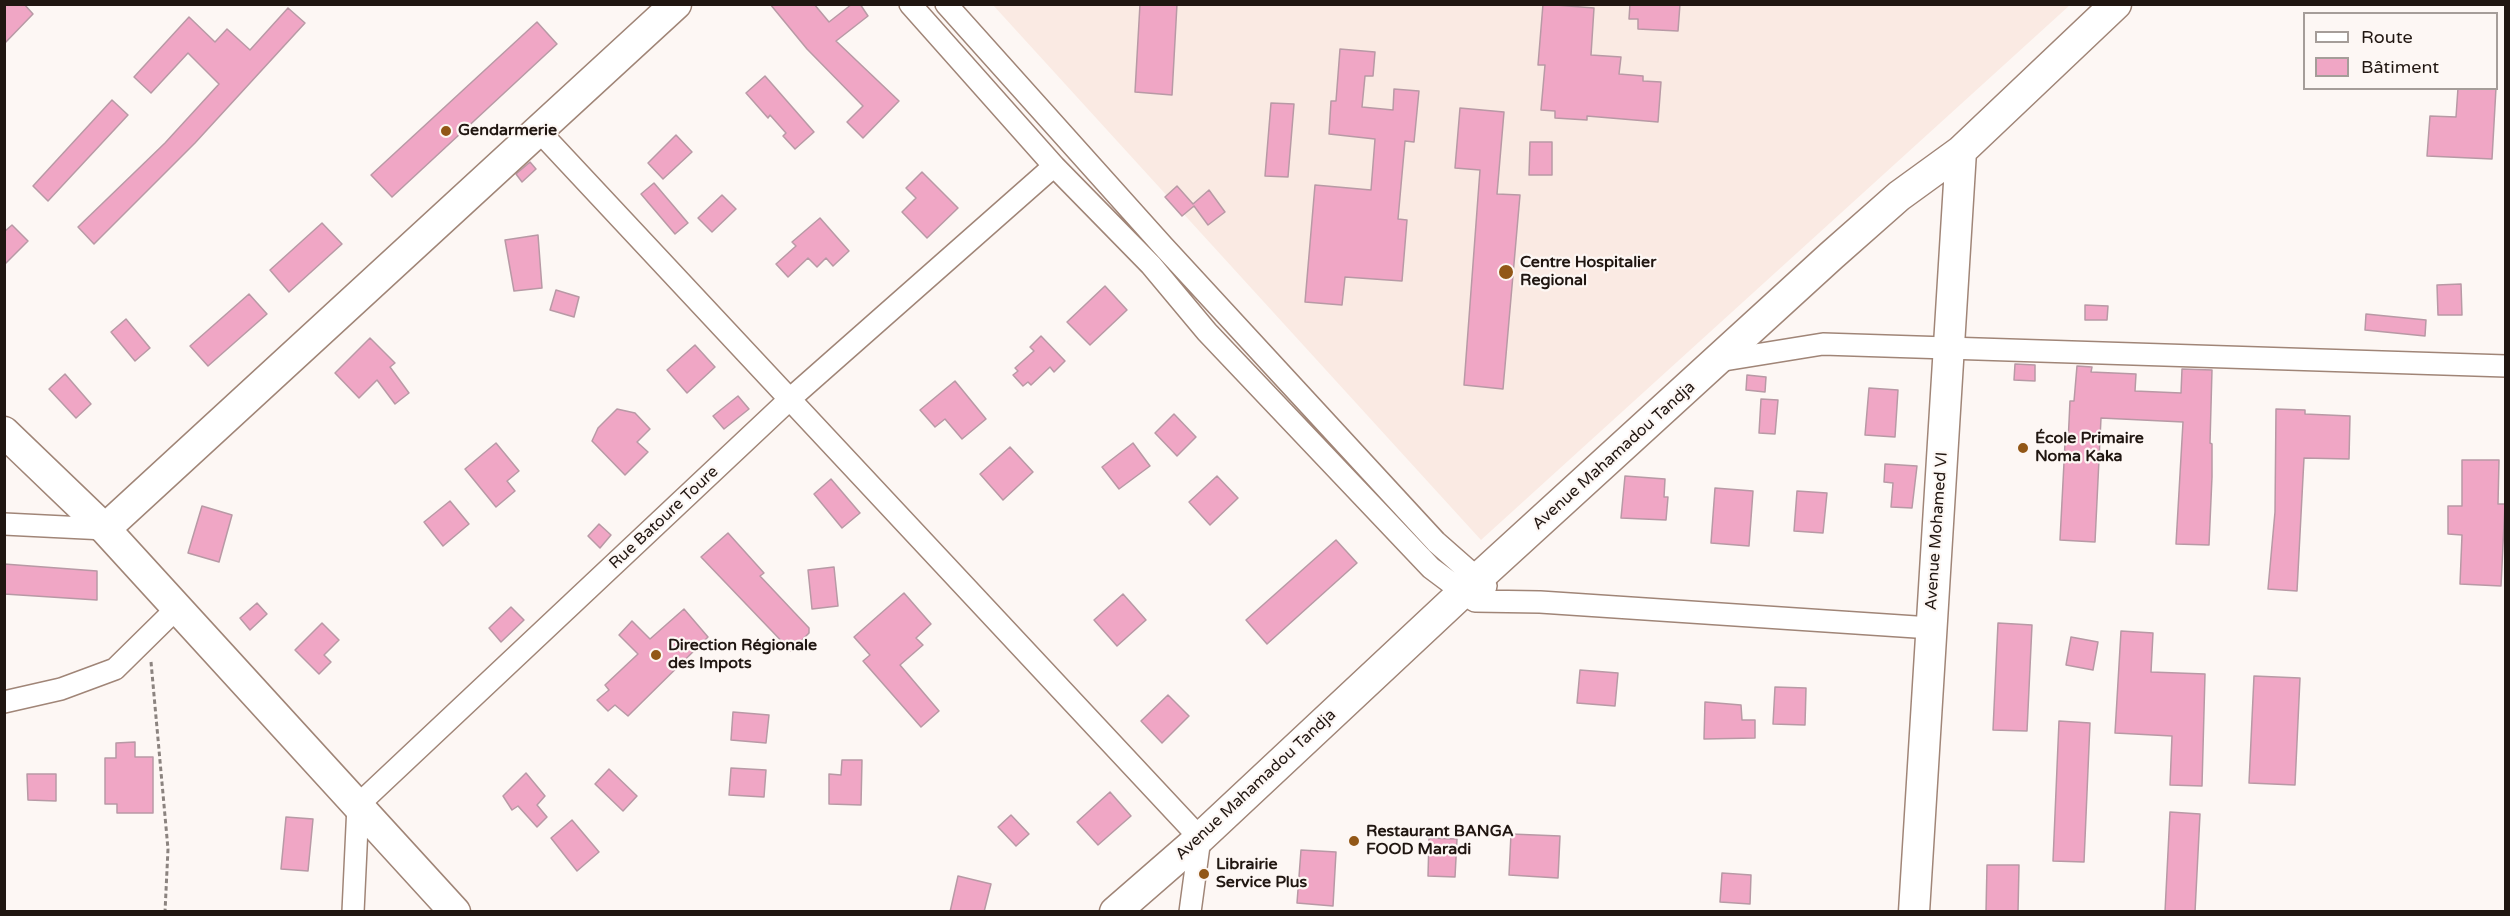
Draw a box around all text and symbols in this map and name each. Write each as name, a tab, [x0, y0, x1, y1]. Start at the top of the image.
legend	[2303, 12, 2498, 90]
text: Route	[2361, 26, 2413, 48]
text: Bâtiment	[2361, 56, 2439, 78]
place label: Gendarmerie	[458, 121, 557, 141]
marker: Gendarmerie	[439, 124, 453, 138]
place label: Centre Hospitalier Regional	[1520, 253, 1656, 291]
marker: Centre Hospitalier Regional	[1497, 263, 1515, 281]
street label: Avenue Mahamadou Tandja	[1529, 378, 1699, 534]
place label: École Primaire Noma Kaka	[2035, 429, 2144, 467]
marker: École Primaire Noma Kaka	[2016, 441, 2030, 455]
street label: Avenue Mohamed VI	[1922, 451, 1952, 611]
street label: Rue Batoure Toure	[606, 463, 722, 573]
place label: Direction Régionale des Impots	[668, 636, 817, 674]
marker: Direction Régionale des Impots	[649, 648, 663, 662]
street label: Avenue Mahamadou Tandja	[1172, 706, 1340, 864]
place label: Restaurant BANGA FOOD Maradi	[1366, 822, 1514, 860]
marker: Restaurant BANGA FOOD Maradi	[1347, 834, 1361, 848]
place label: Librairie Service Plus	[1216, 855, 1307, 893]
marker: Librairie Service Plus	[1197, 867, 1211, 881]

